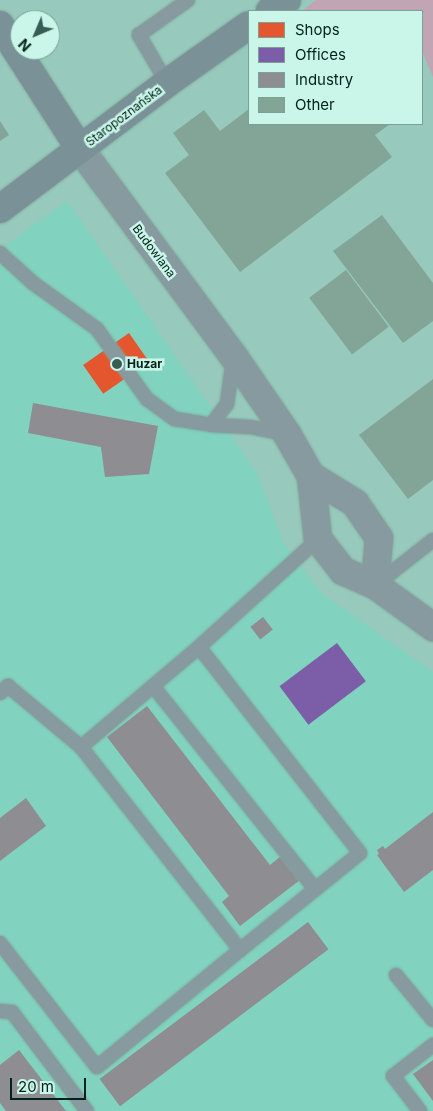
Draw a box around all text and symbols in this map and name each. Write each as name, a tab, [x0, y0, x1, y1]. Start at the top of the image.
north arrow	[10, 10, 60, 60]
legend	[248, 10, 423, 125]
text: Shops	[295, 20, 340, 39]
text: N	[15, 35, 35, 55]
text: Offices	[295, 45, 346, 64]
text: Industry	[295, 70, 353, 89]
street label: Staropoznańska	[83, 83, 165, 149]
text: Other	[295, 95, 335, 114]
street label: Budowlana	[129, 222, 179, 280]
place label: Huzar	[127, 357, 162, 371]
marker: Huzar	[111, 358, 123, 370]
scale bar	[12, 1068, 89, 1100]
text: 20 m	[18, 1077, 54, 1096]

